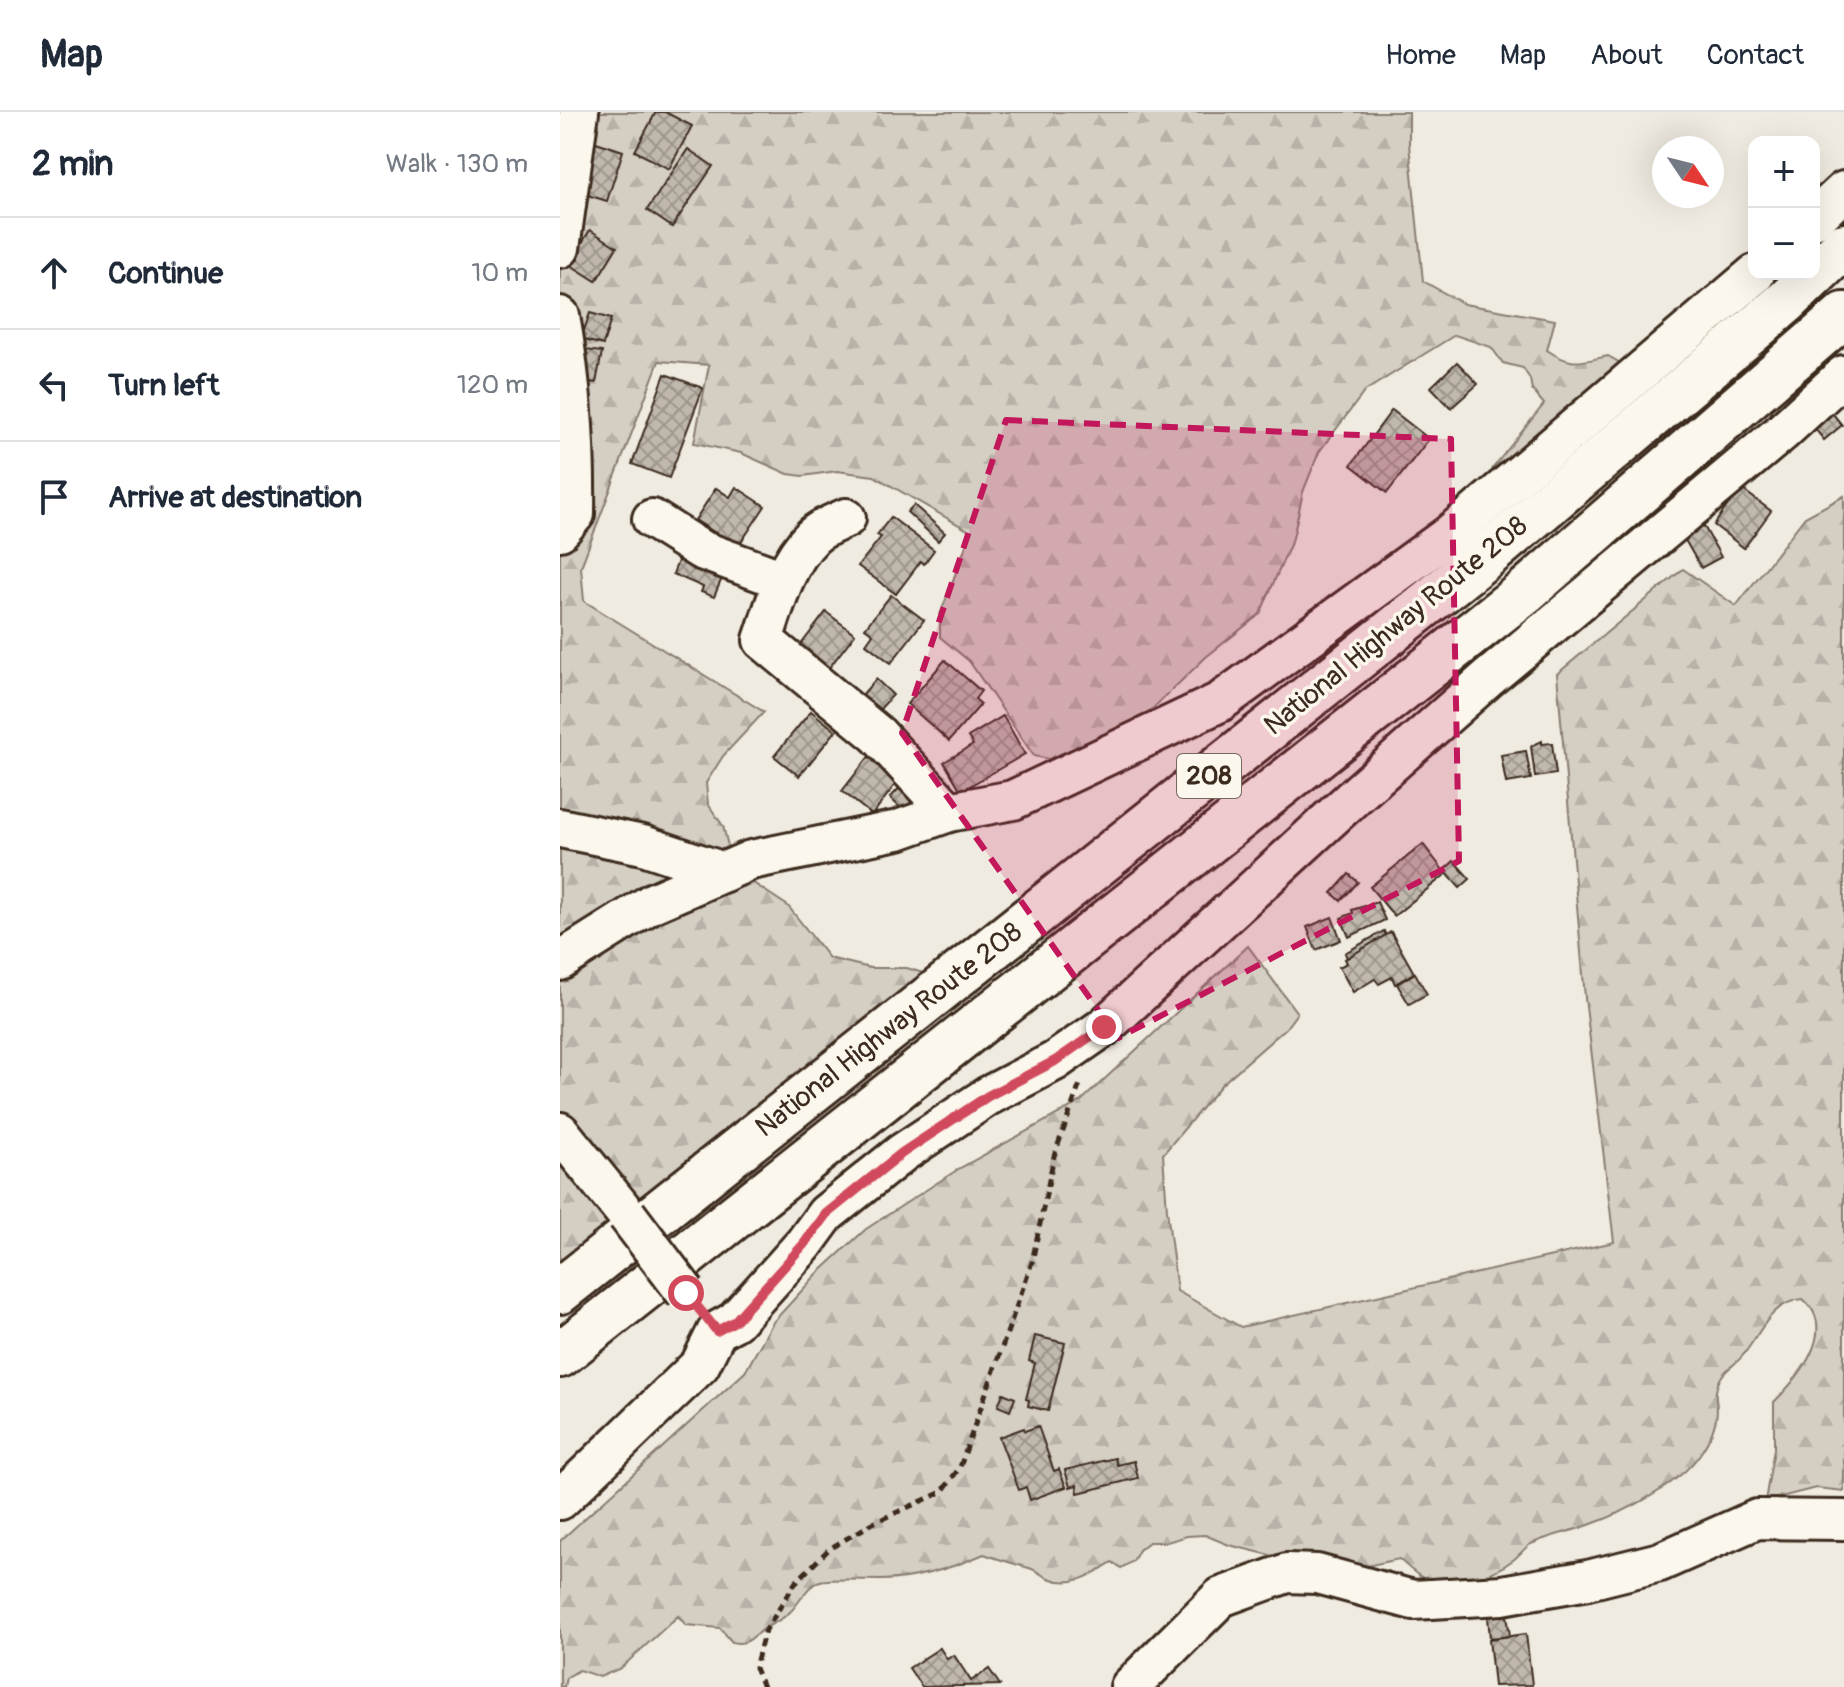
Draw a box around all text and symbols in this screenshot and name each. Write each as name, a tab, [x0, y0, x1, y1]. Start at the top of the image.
text: Map	[40, 31, 103, 79]
text: Home	[1385, 38, 1456, 73]
text: Map	[1500, 38, 1546, 73]
text: About	[1590, 38, 1663, 73]
text: Contact	[1707, 38, 1804, 73]
north arrow	[1652, 136, 1724, 208]
map controls	[1748, 136, 1820, 280]
button: +	[1748, 136, 1820, 208]
text: 2 min	[32, 143, 114, 186]
text: Walk · 130 m	[386, 148, 528, 180]
button: −	[1748, 208, 1820, 280]
icon: ahead	[32, 251, 76, 295]
text: Continue	[108, 255, 223, 292]
text: 10 m	[471, 257, 528, 289]
icon: left	[32, 363, 76, 407]
text: Turn left	[108, 367, 219, 404]
text: 120 m	[457, 369, 528, 401]
icon: arrive	[32, 475, 76, 519]
text: Arrive at destination	[108, 479, 362, 516]
street label: National Highway Route 208	[1257, 509, 1535, 743]
road number: 208	[1177, 754, 1241, 798]
street label: National Highway Route 208	[748, 915, 1030, 1145]
route end	[1086, 1009, 1122, 1045]
route start	[668, 1275, 704, 1311]

